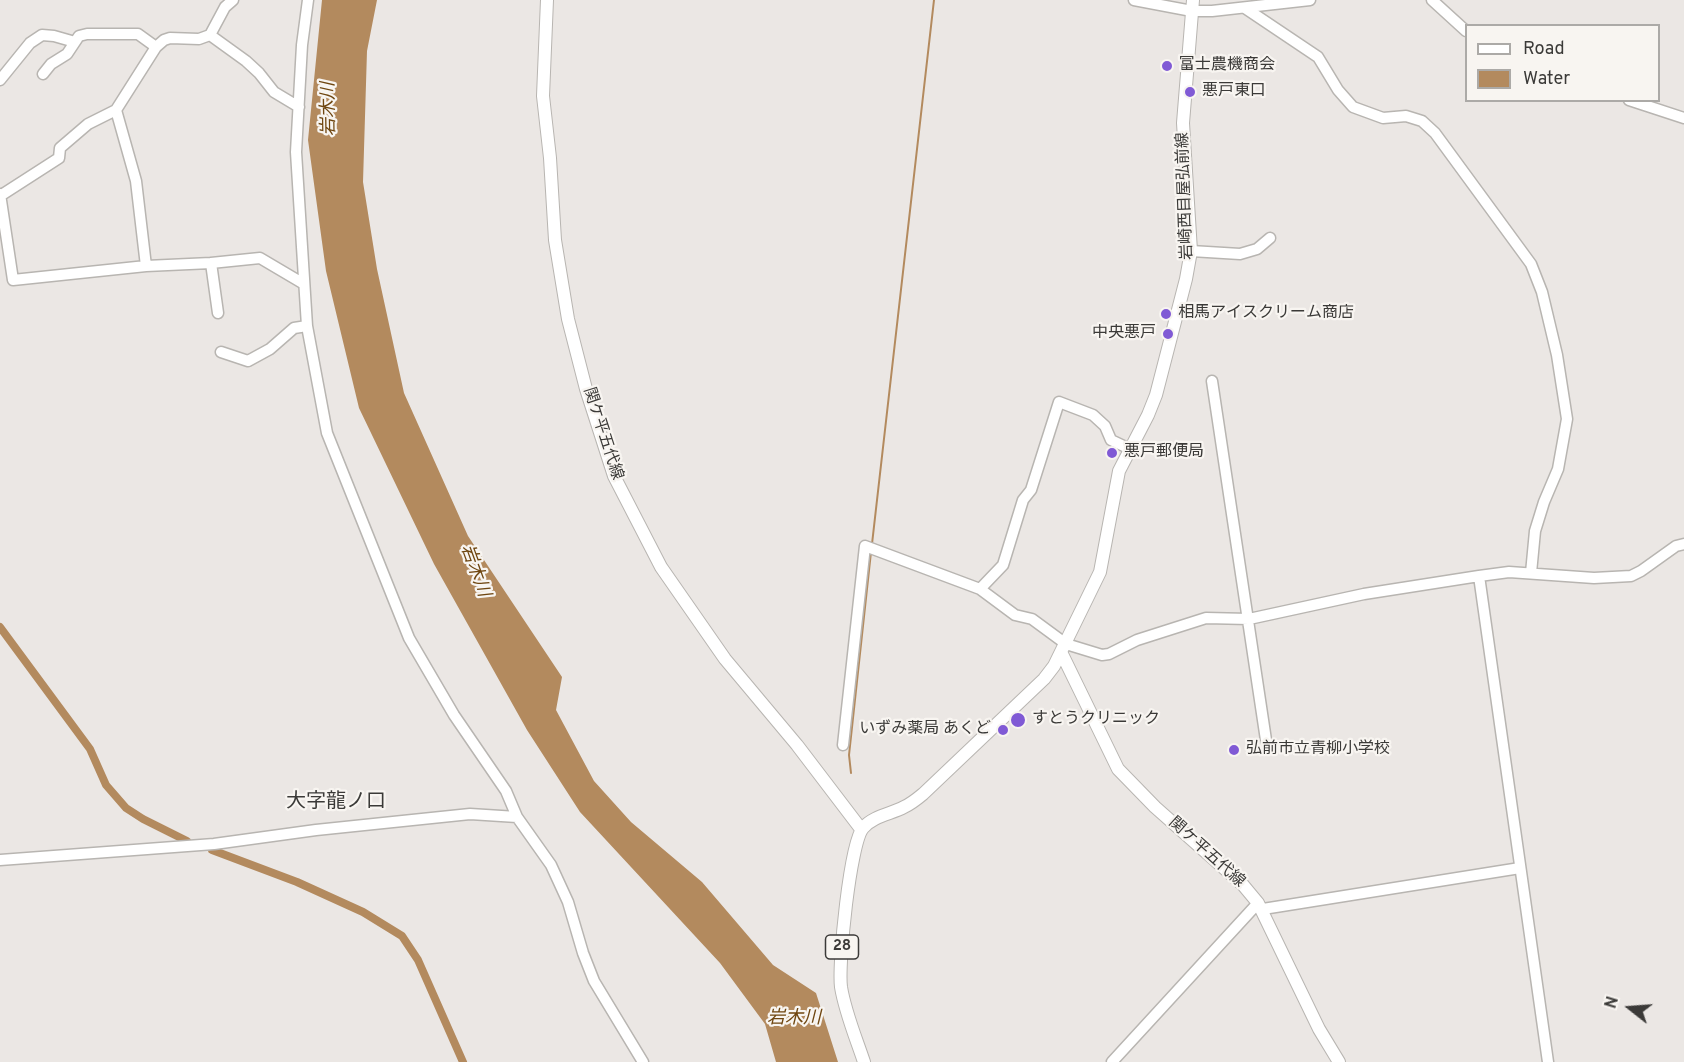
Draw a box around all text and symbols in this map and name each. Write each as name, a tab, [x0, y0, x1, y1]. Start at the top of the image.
legend	[1465, 24, 1660, 102]
text: Road	[1523, 38, 1565, 61]
place label: 富士農機商会	[1179, 56, 1275, 76]
marker: 富士農機商会	[1160, 59, 1174, 73]
text: Water	[1523, 68, 1570, 91]
water label: 岩木川	[319, 82, 341, 136]
place label: 悪戸東口	[1202, 82, 1266, 102]
marker: 悪戸東口	[1183, 85, 1197, 99]
street label: 岩崎西目屋弘前線	[1174, 132, 1198, 260]
place label: 相馬アイスクリーム商店	[1178, 304, 1354, 324]
marker: 相馬アイスクリーム商店	[1159, 307, 1173, 321]
place label: 中央悪戸	[1092, 324, 1156, 344]
marker: 中央悪戸	[1161, 327, 1175, 341]
street label: 関ケ平五代線	[578, 385, 626, 483]
place label: 悪戸郵便局	[1124, 443, 1204, 463]
marker: 悪戸郵便局	[1105, 446, 1119, 460]
water label: 岩木川	[455, 542, 493, 600]
place label: すとうクリニック	[1032, 710, 1160, 730]
marker: すとうクリニック	[1009, 711, 1027, 729]
place label: いずみ薬局 あくど	[859, 720, 991, 740]
marker: いずみ薬局 あくど	[996, 723, 1010, 737]
place label: 弘前市立青柳小学校	[1246, 740, 1390, 760]
marker: 弘前市立青柳小学校	[1227, 743, 1241, 757]
district label: 大字龍ノ口	[286, 791, 386, 815]
street label: 関ケ平五代線	[1164, 814, 1248, 892]
road number: 28	[826, 935, 858, 959]
north arrow	[1600, 978, 1660, 1038]
text: N	[1602, 994, 1624, 1011]
water label: 岩木川	[767, 1008, 821, 1030]

